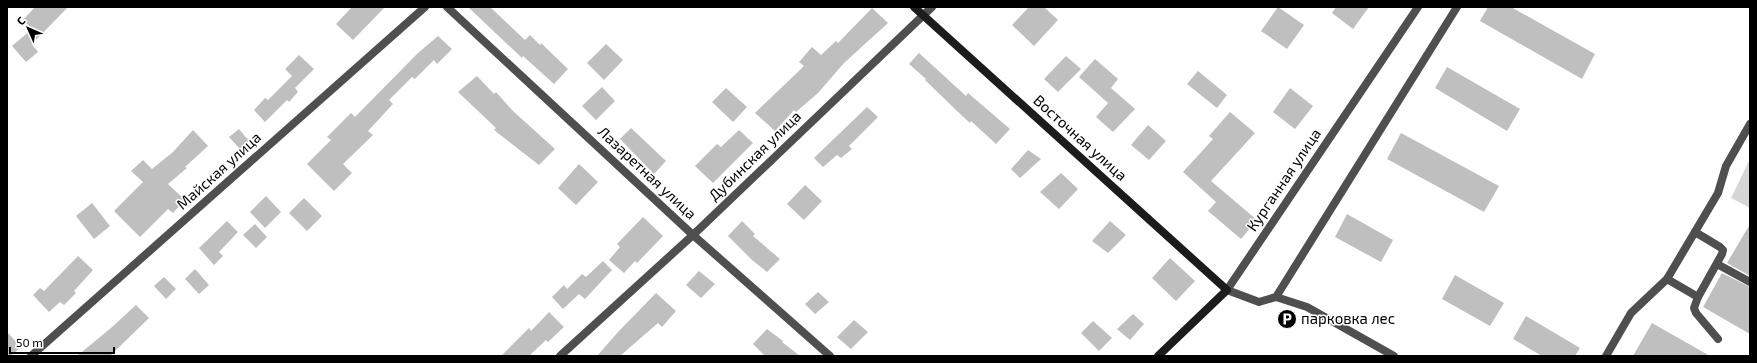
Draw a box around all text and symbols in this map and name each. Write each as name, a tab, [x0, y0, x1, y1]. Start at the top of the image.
north arrow	[8, 8, 48, 48]
text: С	[14, 13, 28, 27]
street label: Восточная улица	[1030, 91, 1131, 185]
street label: Дубинская улица	[704, 107, 805, 205]
street label: Лазаретная улица	[594, 122, 701, 223]
street label: Курганная улица	[1242, 125, 1325, 235]
street label: Майская улица	[172, 128, 265, 214]
parking icon: парковка лес	[1276, 308, 1298, 330]
place label: парковка лес	[1301, 309, 1395, 327]
scale bar	[10, 329, 114, 355]
text: 50 m	[16, 335, 43, 349]

